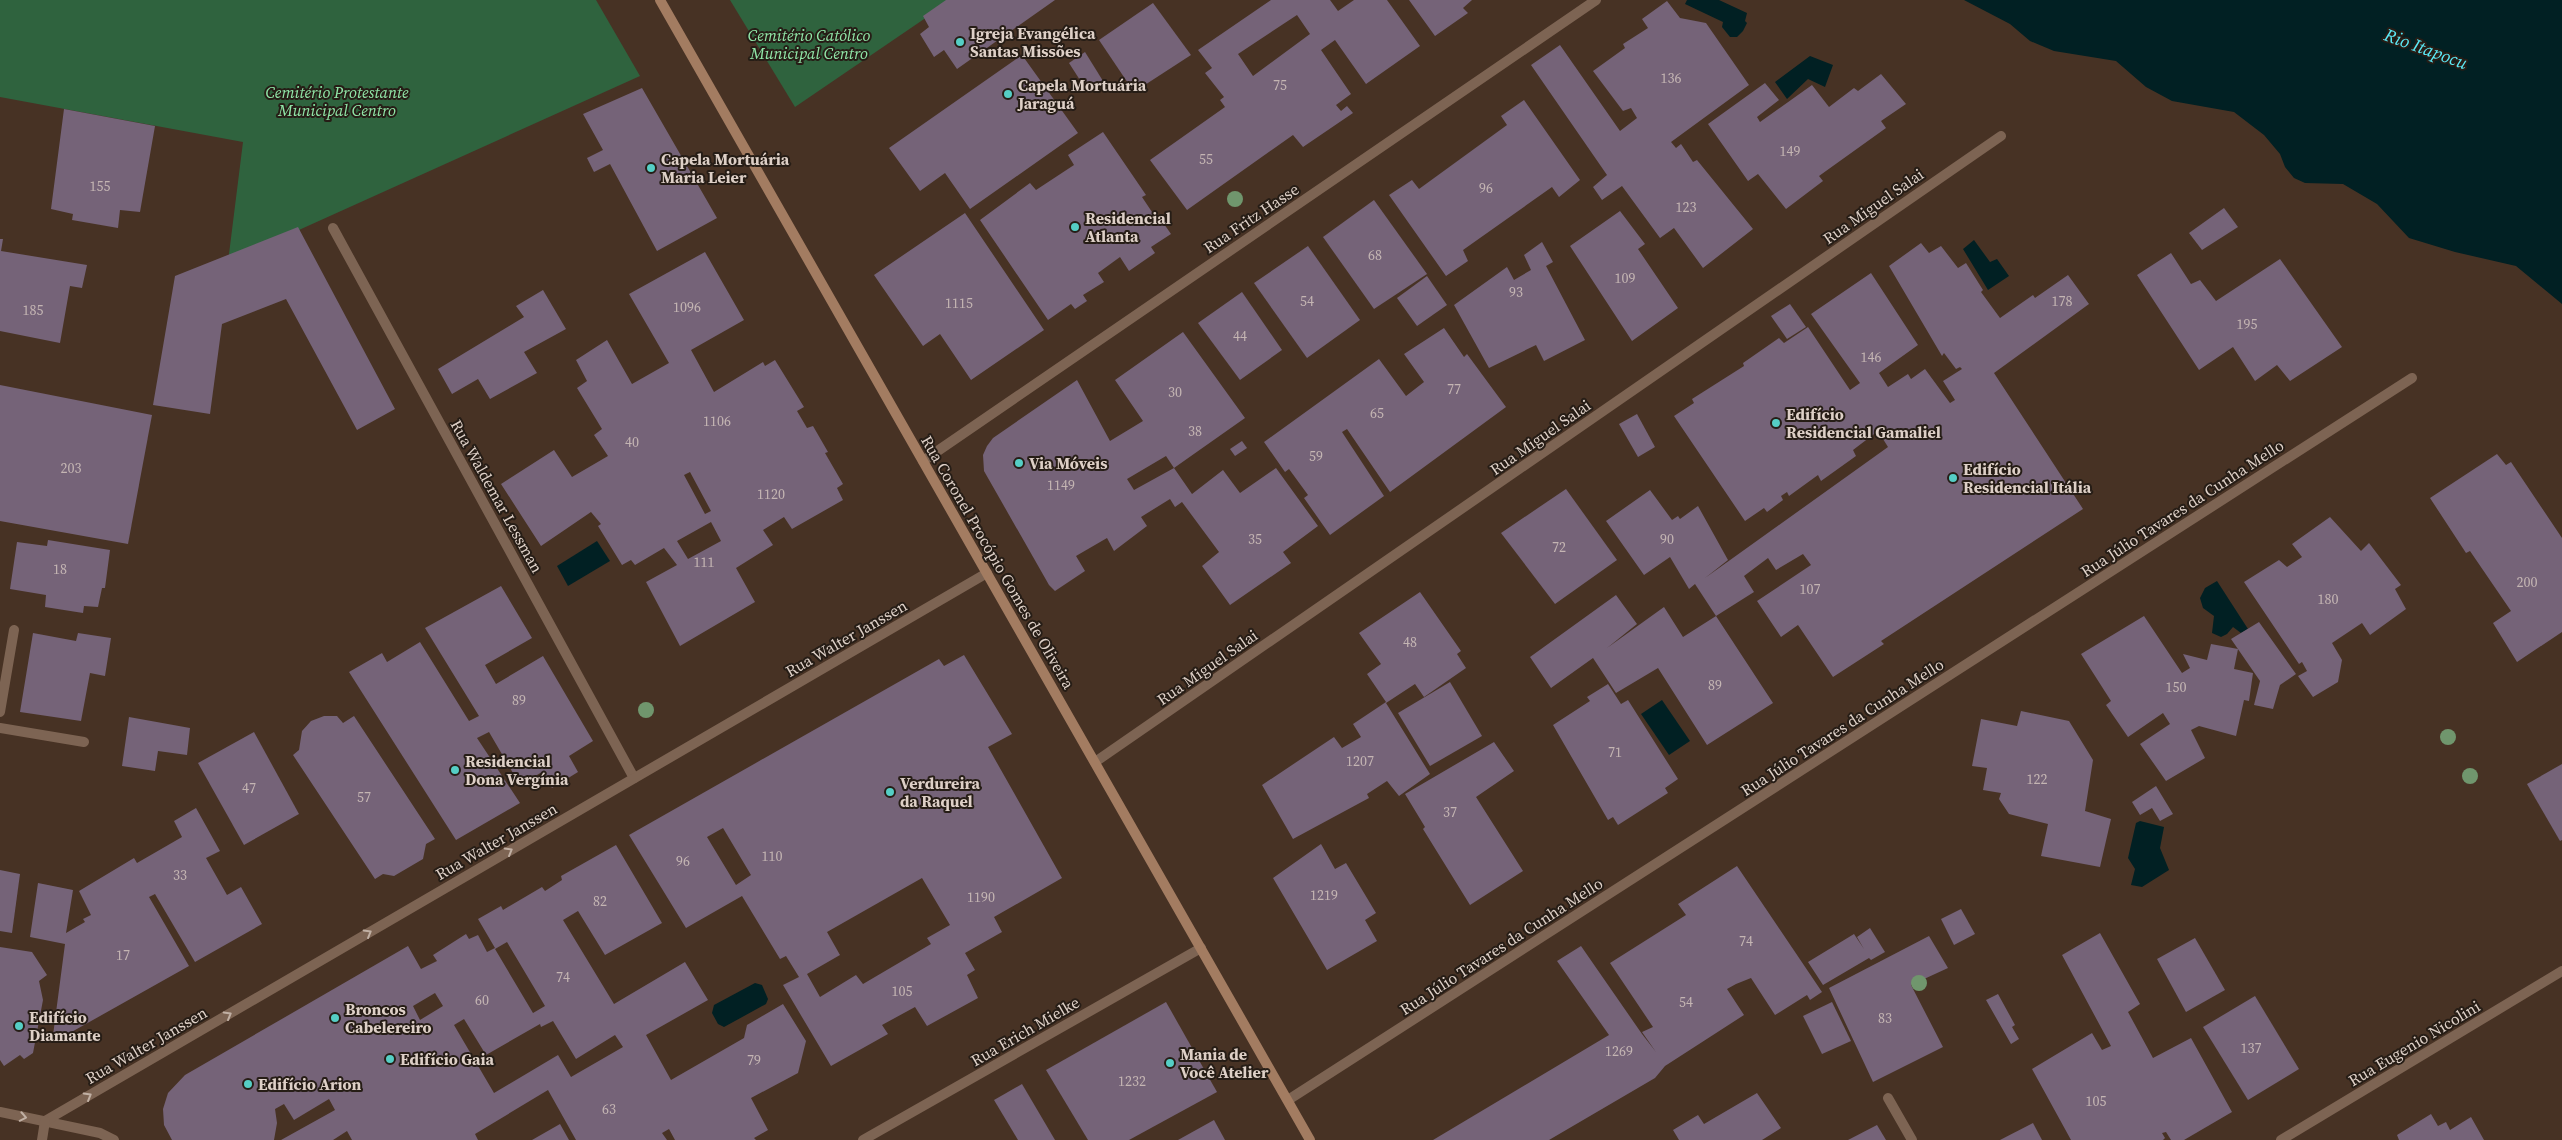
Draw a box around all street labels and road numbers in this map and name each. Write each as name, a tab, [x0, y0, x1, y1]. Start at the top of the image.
street label: Rua Miguel Salai	[1818, 163, 1928, 249]
street label: Rua Fritz Hasse	[1199, 178, 1303, 258]
street label: Rua Miguel Salai	[1485, 394, 1595, 480]
street label: Rua Waldemar Lessman	[446, 415, 548, 577]
street label: Rua Coronel Procópio Gomes de Oliveira	[916, 431, 1080, 694]
street label: Rua Júlio Tavares da Cunha Mello	[2076, 434, 2288, 582]
street label: Rua Walter Janssen	[781, 594, 911, 682]
street label: Rua Miguel Salai	[1152, 624, 1262, 710]
street label: Rua Júlio Tavares da Cunha Mello	[1736, 653, 1948, 801]
street label: Rua Walter Janssen	[431, 797, 561, 885]
street label: Rua Júlio Tavares da Cunha Mello	[1395, 872, 1607, 1020]
street label: Rua Erich Mielke	[967, 991, 1083, 1071]
street label: Rua Eugenio Nicolini	[2344, 995, 2484, 1091]
street label: Rua Walter Janssen	[81, 1001, 211, 1089]

